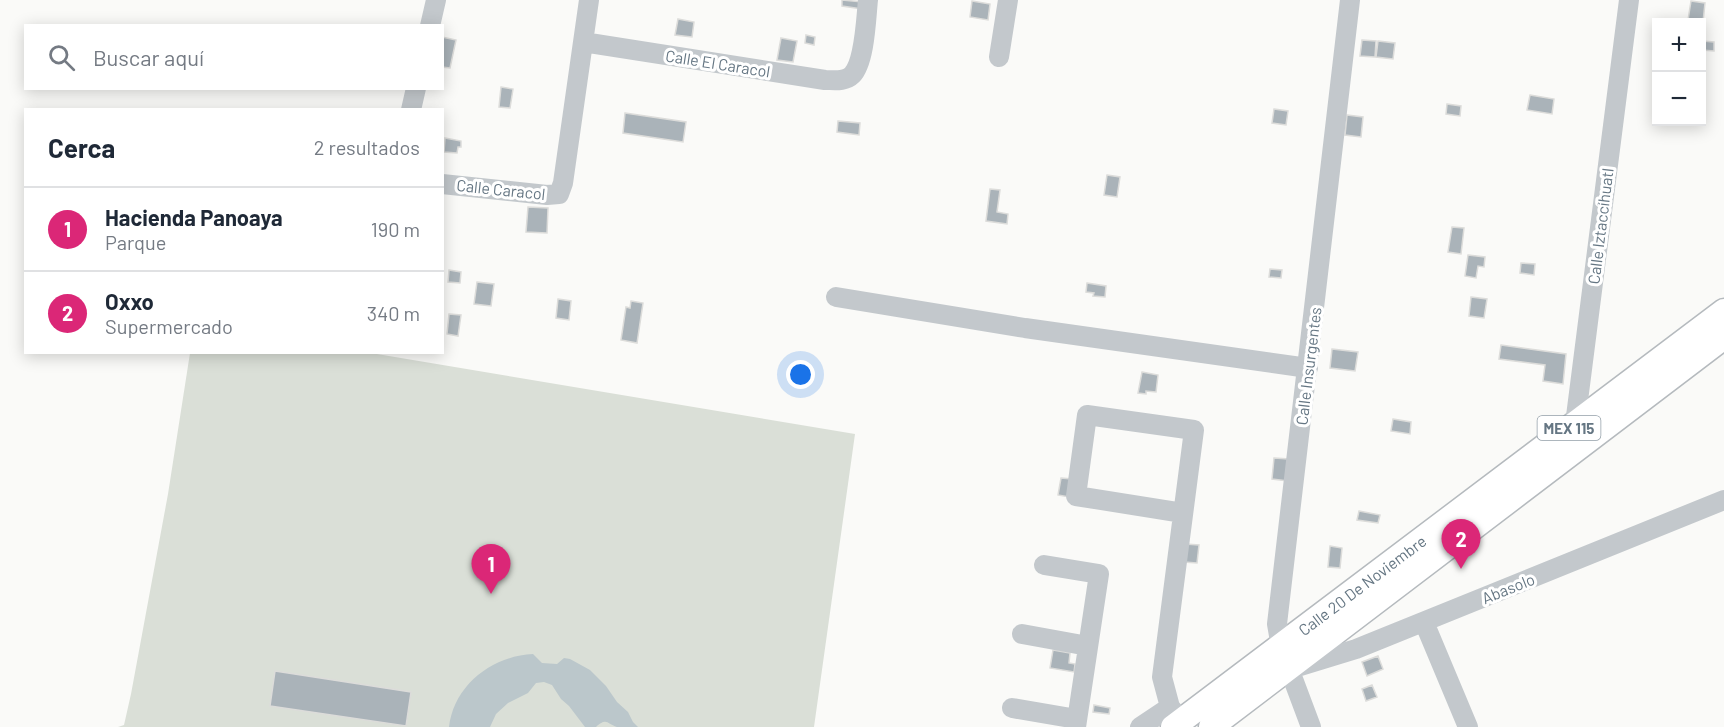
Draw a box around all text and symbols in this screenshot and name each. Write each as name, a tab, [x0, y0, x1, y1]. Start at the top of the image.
map controls	[1652, 18, 1706, 126]
button: +	[1652, 18, 1706, 72]
search box	[24, 24, 444, 90]
icon: search	[45, 41, 78, 74]
text: Buscar aquí	[93, 44, 204, 70]
street label: Calle El Caracol	[664, 45, 772, 81]
button: −	[1652, 72, 1706, 126]
text: Cerca	[48, 132, 115, 163]
text: 2 resultados	[314, 135, 420, 159]
street label: Calle Iztaccíhuatl	[1583, 167, 1617, 285]
street label: Calle Caracol	[456, 175, 546, 203]
text: Hacienda Panoaya	[105, 204, 283, 230]
text: 1	[64, 217, 71, 241]
text: 190 m	[371, 217, 420, 241]
text: Parque	[105, 230, 166, 254]
text: Oxxo	[105, 288, 154, 314]
text: 2	[62, 301, 73, 325]
text: 340 m	[367, 301, 420, 325]
street label: Calle Insurgentes	[1291, 306, 1325, 426]
text: Supermercado	[105, 314, 233, 338]
your location	[786, 360, 815, 389]
road number: MEX 115	[1538, 416, 1600, 440]
pin: 2	[1442, 520, 1480, 569]
street label: Calle 20 De Noviembre	[1294, 531, 1430, 639]
pin: 1	[472, 544, 510, 594]
street label: Abasolo	[1479, 569, 1537, 607]

